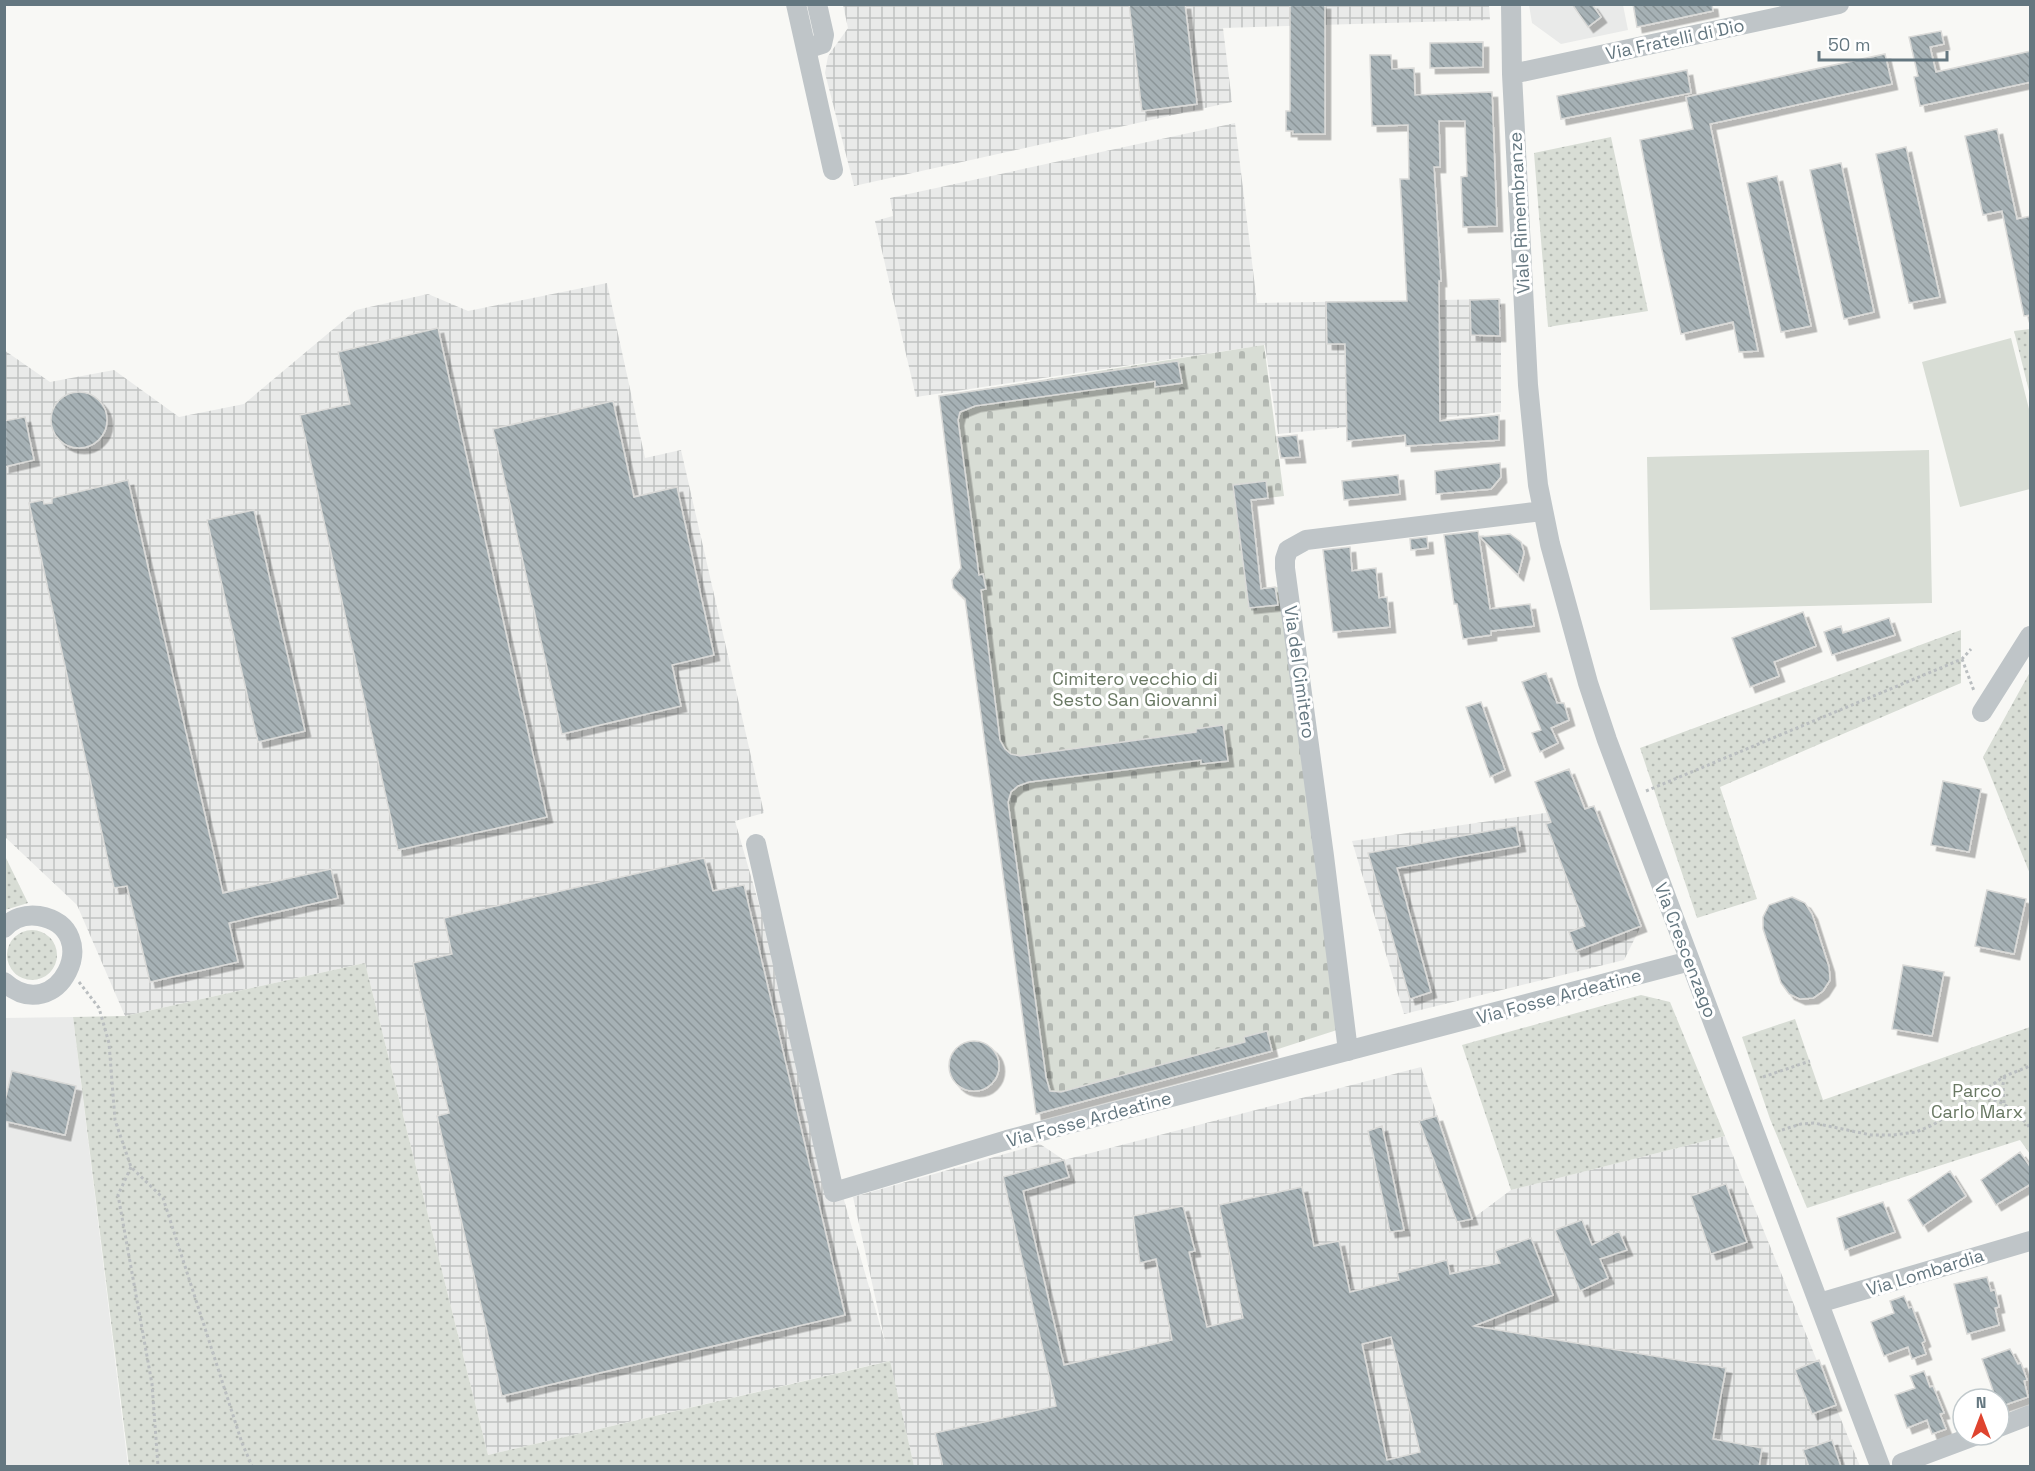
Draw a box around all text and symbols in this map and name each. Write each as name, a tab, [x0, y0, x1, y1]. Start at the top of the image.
street label: Via Fratelli di Dio	[1604, 13, 1746, 65]
scale bar	[1819, 24, 1946, 62]
text: 50 m	[1828, 33, 1870, 56]
street label: Viale Rimembranze	[1503, 131, 1535, 295]
street label: Via del Cimitero	[1279, 604, 1321, 740]
park label: Cimitero vecchio di Sesto San Giovanni	[1052, 667, 1218, 711]
street label: Via Crescenzago	[1650, 879, 1722, 1021]
street label: Via Fosse Ardeatine	[1474, 963, 1644, 1029]
park label: Parco Carlo Marx	[1931, 1079, 2023, 1123]
street label: Via Fosse Ardeatine	[1004, 1086, 1174, 1152]
street label: Via Lombardia	[1863, 1243, 1987, 1301]
north arrow	[1951, 1387, 2011, 1447]
text: N	[1976, 1392, 1986, 1413]

